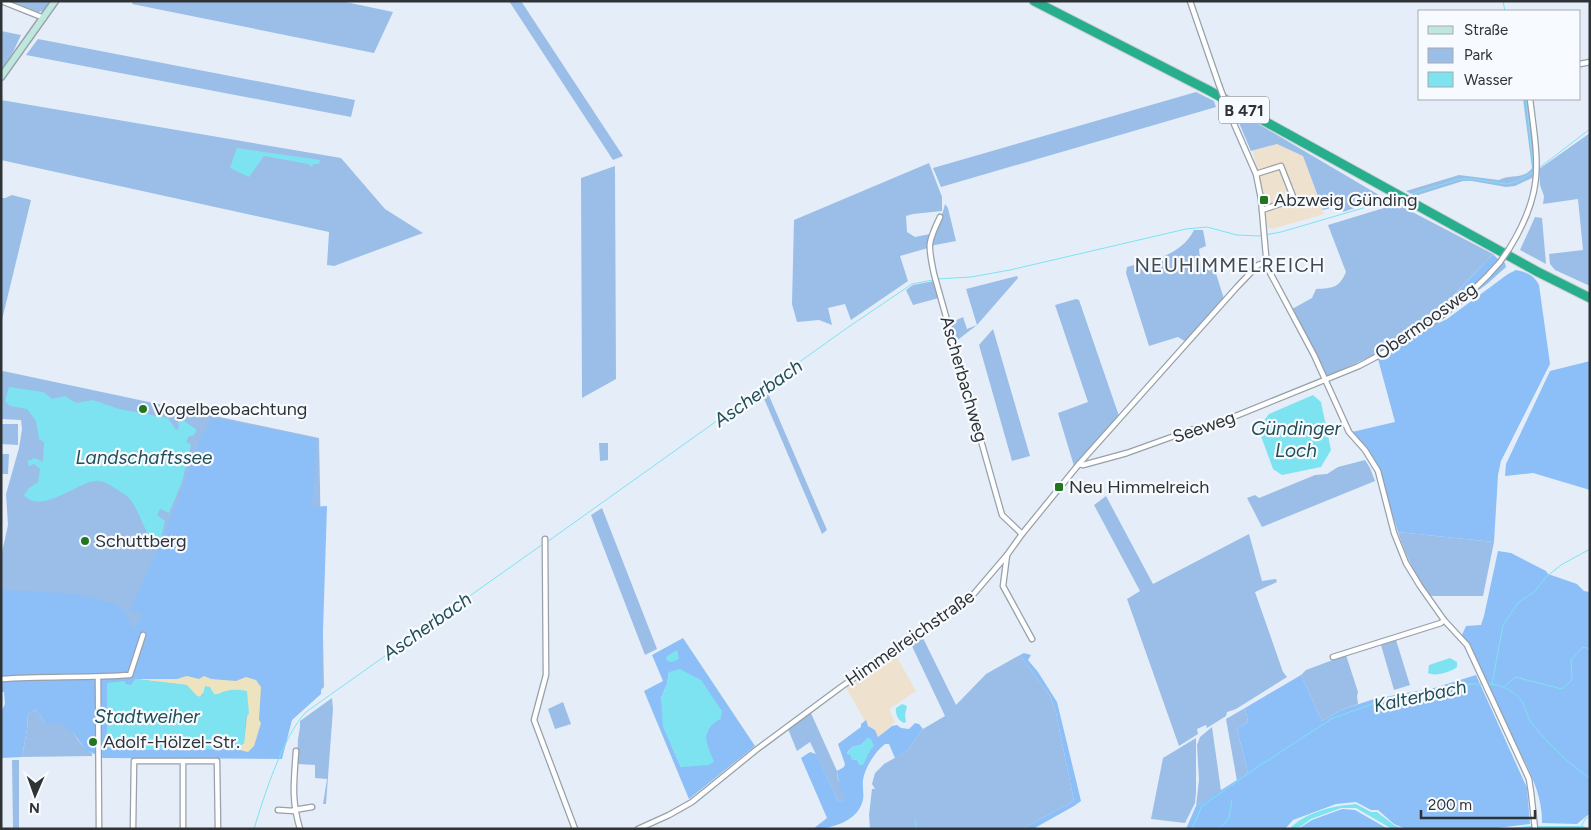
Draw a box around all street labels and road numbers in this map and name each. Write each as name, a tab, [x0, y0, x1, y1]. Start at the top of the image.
road number: B 471	[1219, 96, 1269, 124]
street label: Obermoosweg	[1371, 278, 1481, 364]
street label: Ascherbachweg	[936, 314, 992, 444]
street label: Seeweg	[1170, 406, 1238, 448]
street label: Himmelreichstraße	[841, 585, 979, 691]

